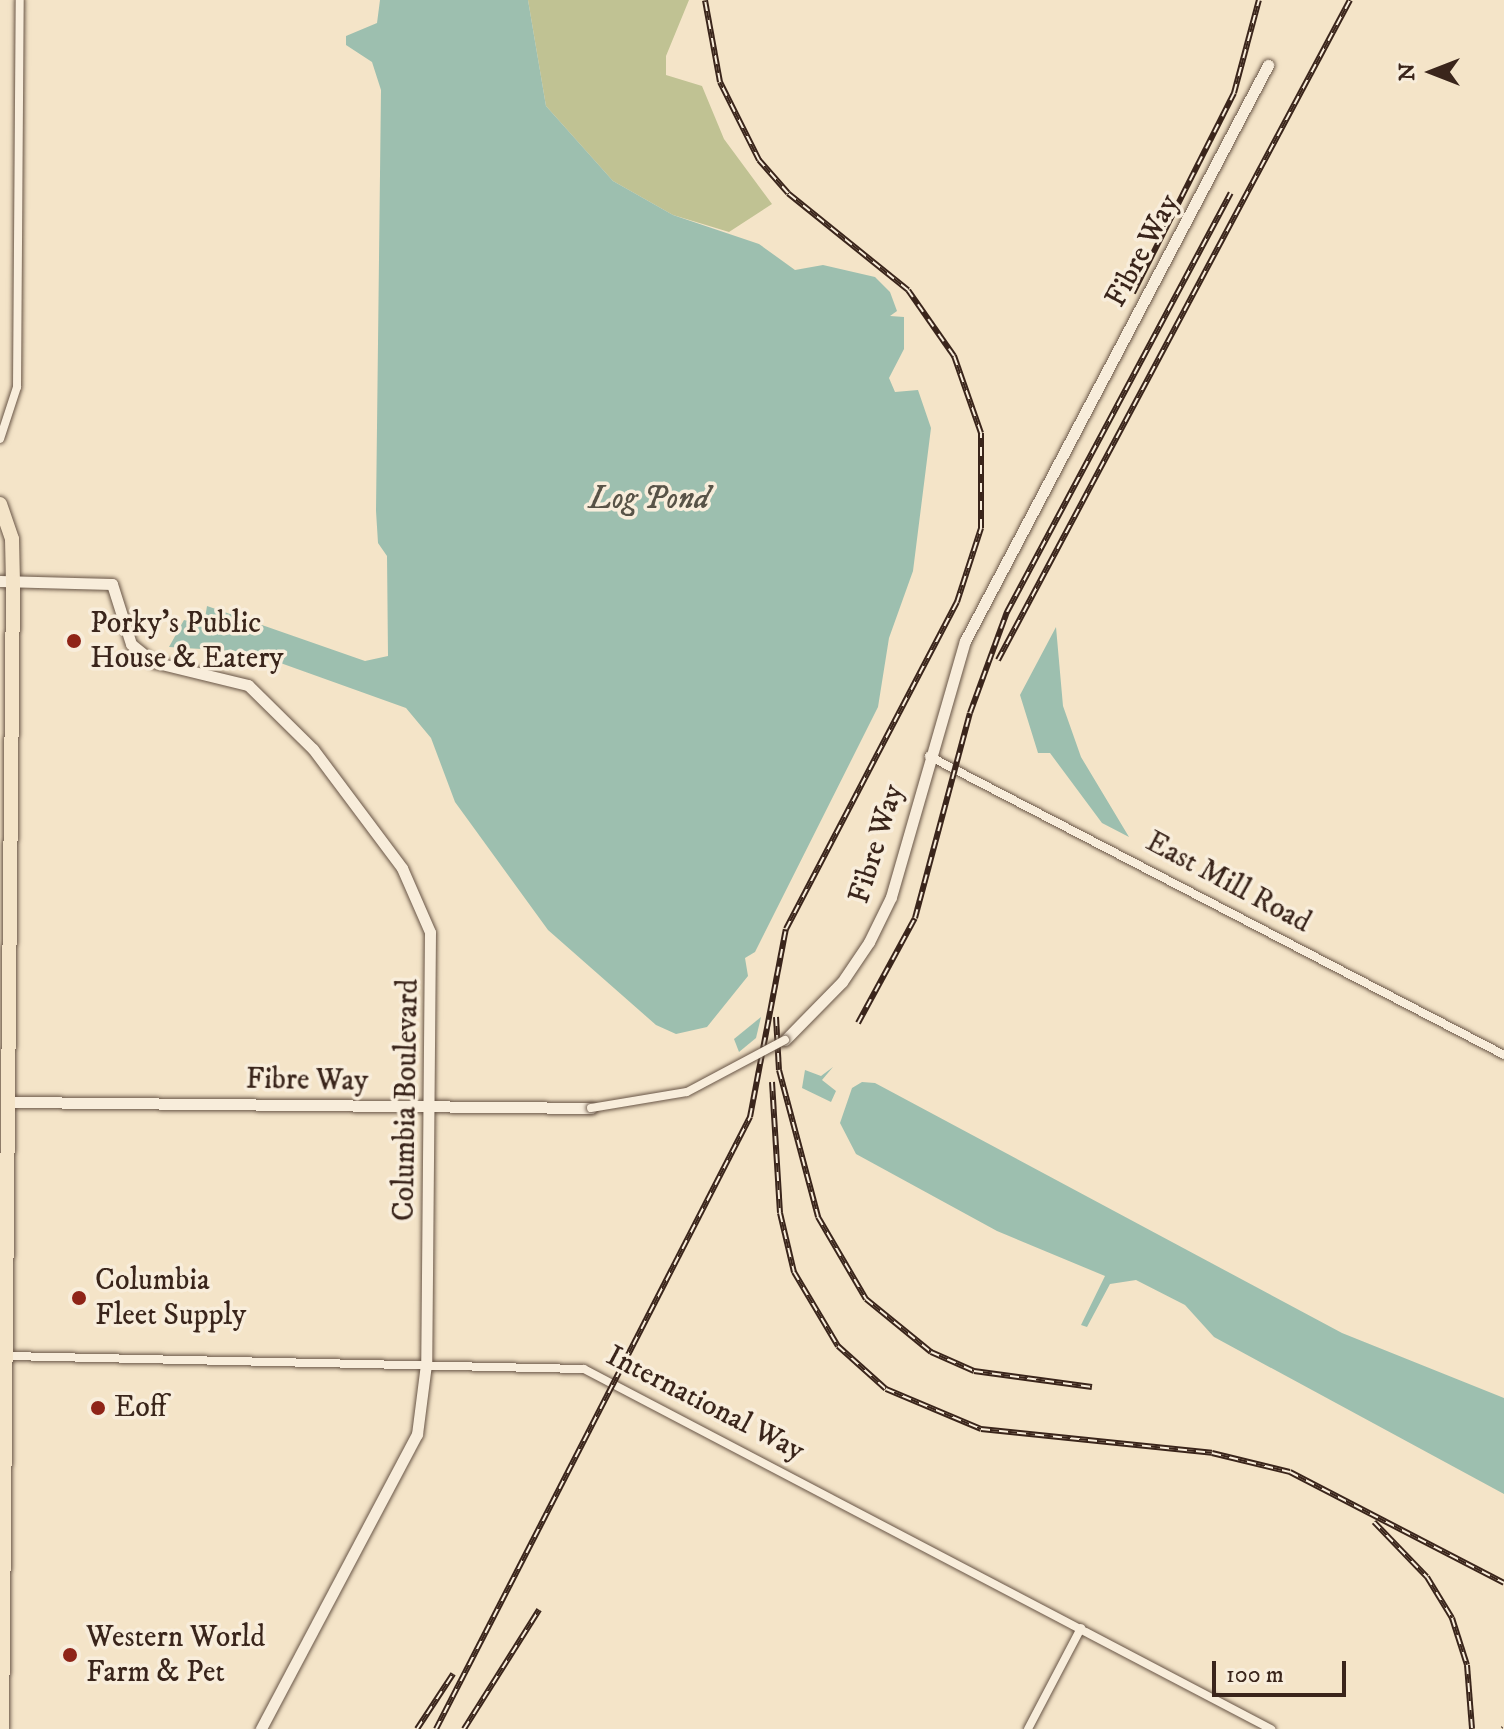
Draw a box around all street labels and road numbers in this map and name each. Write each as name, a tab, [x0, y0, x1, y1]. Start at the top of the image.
street label: Fibre Way	[1098, 188, 1188, 314]
street label: Fibre Way	[842, 780, 912, 908]
street label: East Mill Road	[1139, 824, 1317, 942]
street label: Columbia Boulevard	[387, 978, 427, 1222]
street label: Fibre Way	[245, 1062, 369, 1100]
street label: International Way	[600, 1339, 810, 1469]

